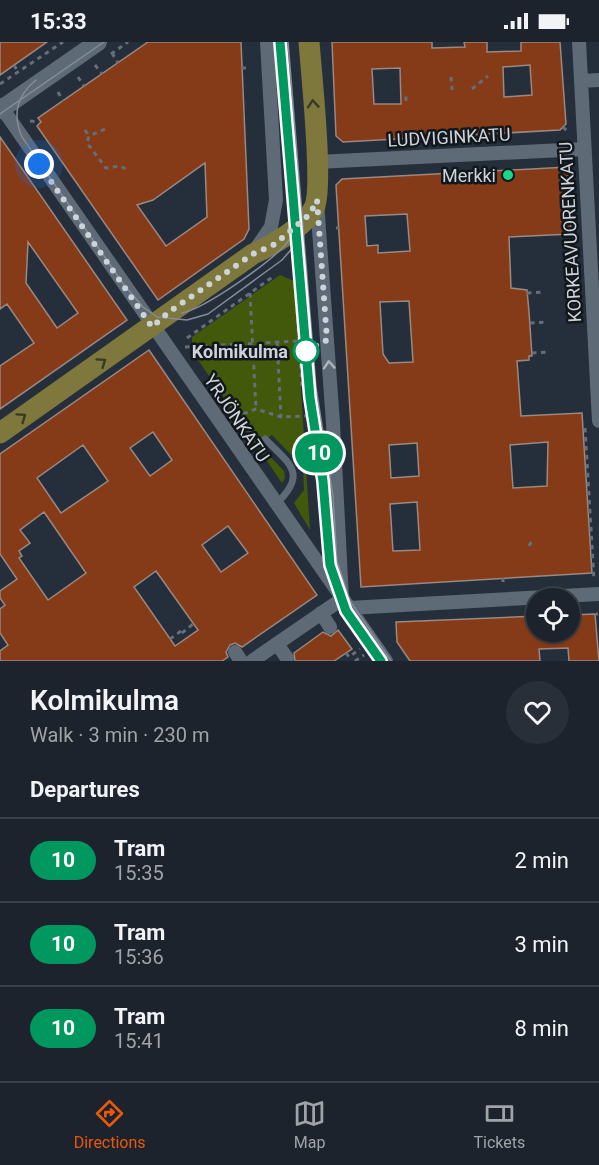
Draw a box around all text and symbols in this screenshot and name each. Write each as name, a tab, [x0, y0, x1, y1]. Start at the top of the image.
text: 15:33	[30, 9, 87, 34]
one-way arrow	[307, 99, 320, 108]
street label: LUDVIGINKATU	[387, 123, 511, 151]
street label: KORKEAVUORENKATU	[555, 141, 585, 323]
your location	[24, 149, 54, 179]
place label: Merkki	[442, 165, 496, 186]
marker: Merkki	[501, 168, 515, 182]
marker: Kolmikulma	[293, 338, 319, 364]
place label: Kolmikulma	[192, 341, 288, 362]
one-way arrow	[95, 358, 106, 369]
one-way arrow	[323, 360, 336, 370]
street label: YRJÖNKATU	[200, 370, 274, 466]
one-way arrow	[16, 413, 27, 424]
line badge: 10	[292, 434, 346, 472]
text: 10	[307, 441, 331, 465]
map controls	[526, 588, 580, 642]
button: locate	[526, 588, 580, 642]
button: heart	[506, 681, 569, 744]
text: Kolmikulma	[30, 684, 179, 717]
text: Walk · 3 min · 230 m	[30, 723, 209, 747]
text: Departures	[30, 777, 140, 802]
text: Tram	[114, 836, 165, 861]
text: 10	[51, 848, 75, 872]
text: 2 min	[514, 848, 569, 873]
text: 15:35	[114, 861, 164, 885]
text: Tram	[114, 920, 165, 945]
text: 10	[51, 932, 75, 956]
text: 3 min	[514, 932, 569, 957]
text: 15:36	[114, 945, 164, 969]
text: Tram	[114, 1004, 165, 1029]
text: 10	[51, 1016, 75, 1040]
text: 8 min	[514, 1016, 569, 1041]
text: 15:41	[114, 1029, 164, 1053]
tab: Directions	[74, 1097, 146, 1152]
tab: Map	[293, 1097, 326, 1152]
tab: Tickets	[474, 1097, 525, 1152]

